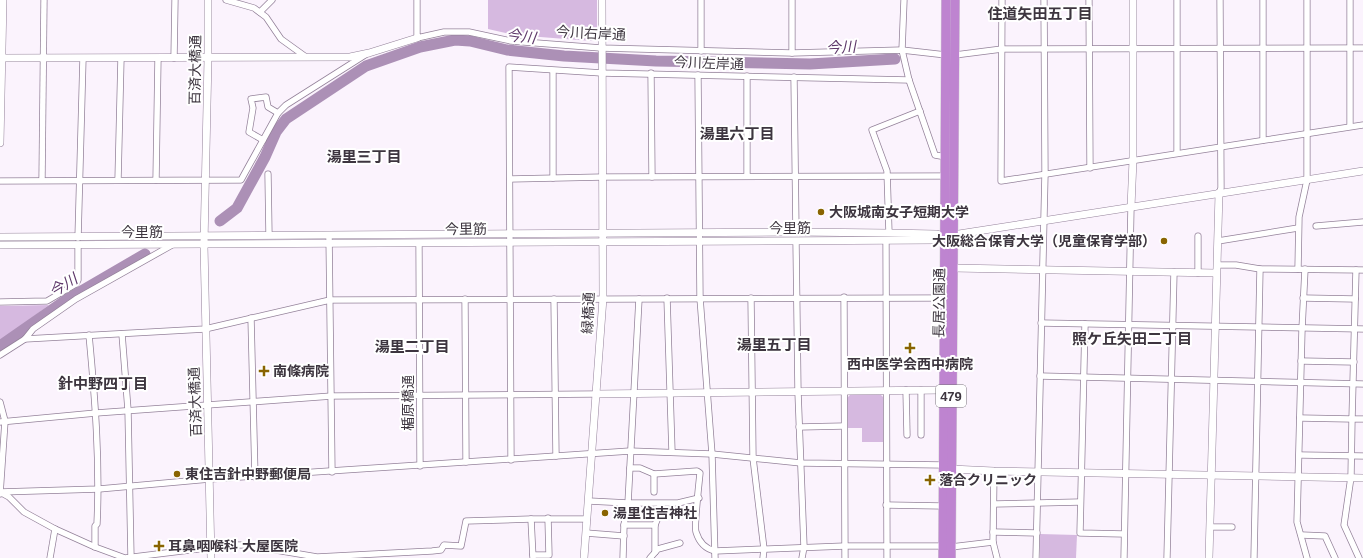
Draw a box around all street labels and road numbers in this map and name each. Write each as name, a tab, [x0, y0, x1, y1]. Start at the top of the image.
street label: 今川右岸通	[556, 23, 626, 43]
street label: 百済大橋通	[186, 35, 204, 105]
street label: 今川左岸通	[674, 54, 744, 72]
street label: 今里筋	[769, 220, 811, 236]
street label: 今里筋	[445, 221, 487, 237]
street label: 今里筋	[121, 224, 163, 240]
street label: 長居公園通	[930, 268, 948, 338]
street label: 緑橋通	[579, 292, 597, 334]
street label: 百済大橋通	[186, 367, 204, 437]
street label: 楯原橋通	[400, 375, 416, 431]
road number: 479	[936, 385, 966, 407]

